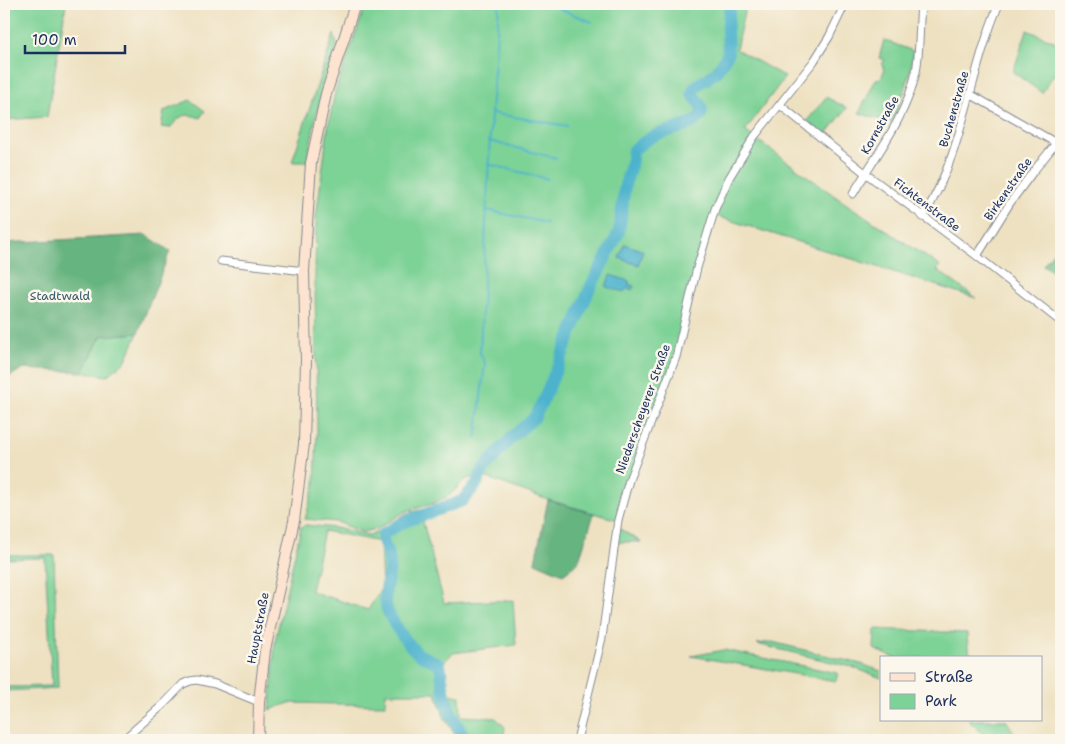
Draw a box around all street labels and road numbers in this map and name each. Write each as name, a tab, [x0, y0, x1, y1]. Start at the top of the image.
street label: Buchenstraße	[935, 69, 973, 149]
street label: Kornstraße	[857, 93, 903, 157]
street label: Birkenstraße	[980, 154, 1036, 224]
street label: Fichtenstraße	[890, 175, 964, 235]
street label: Niederscheyerer Straße	[612, 342, 674, 476]
street label: Hauptstraße	[243, 591, 273, 665]

